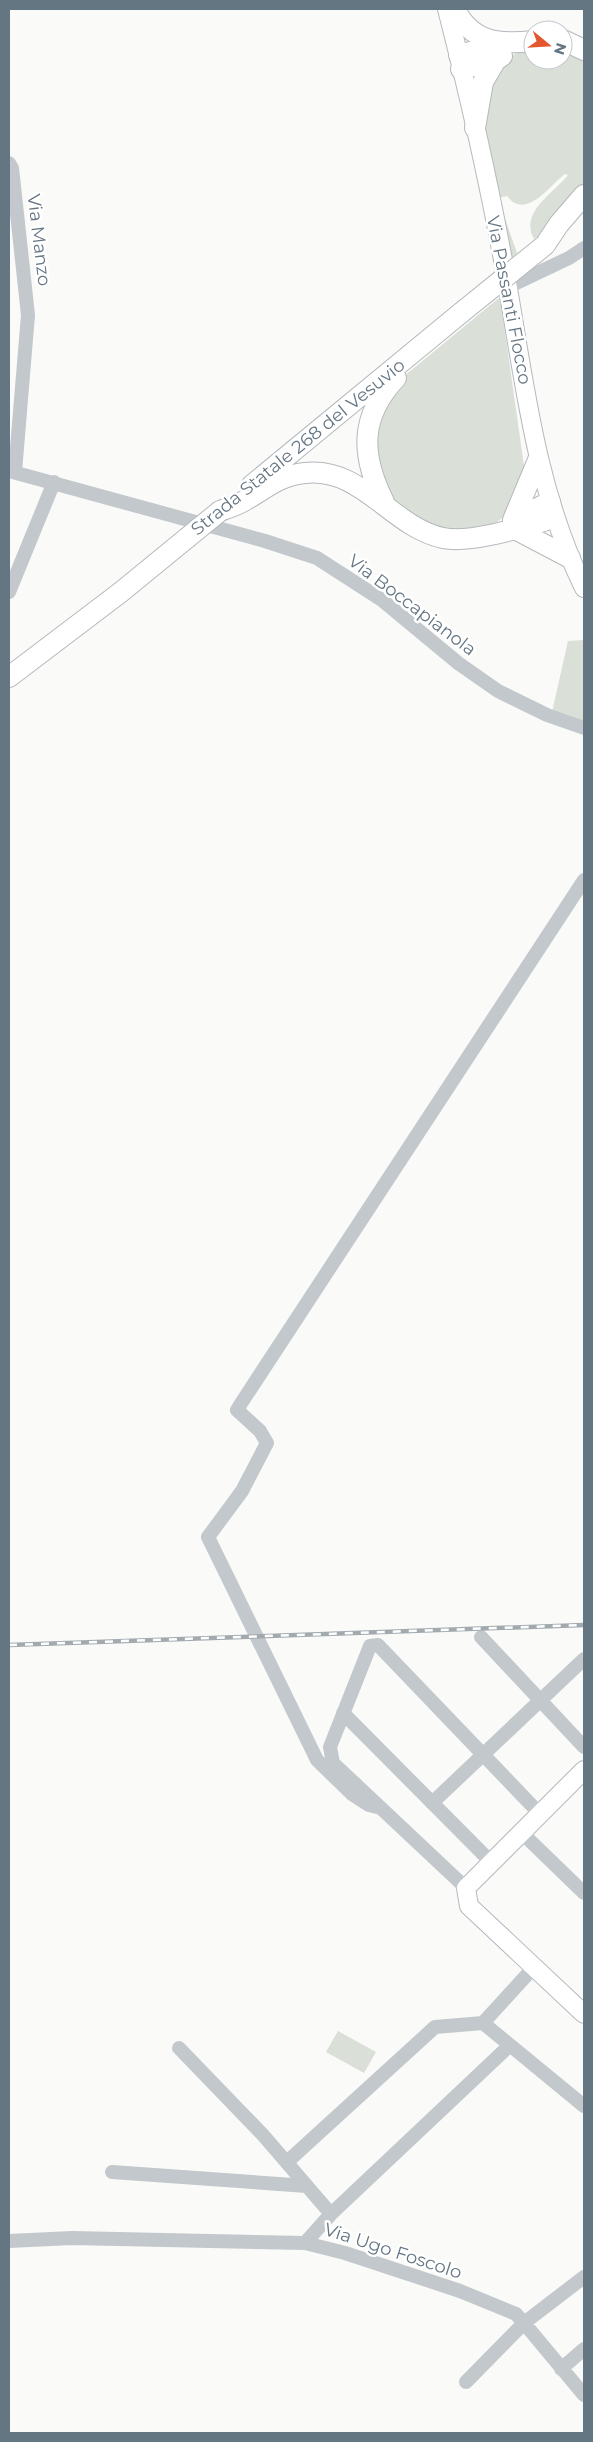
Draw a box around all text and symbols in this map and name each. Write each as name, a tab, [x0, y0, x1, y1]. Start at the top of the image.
north arrow	[523, 20, 573, 70]
text: N	[550, 41, 571, 57]
street label: Via Manzo	[22, 193, 56, 287]
street label: Via Passanti Flocco	[482, 214, 536, 386]
street label: Strada Statale 268 del Vesuvio	[187, 354, 409, 540]
street label: Via Boccapianola	[344, 550, 480, 660]
street label: Via Ugo Foscolo	[321, 2218, 465, 2284]

